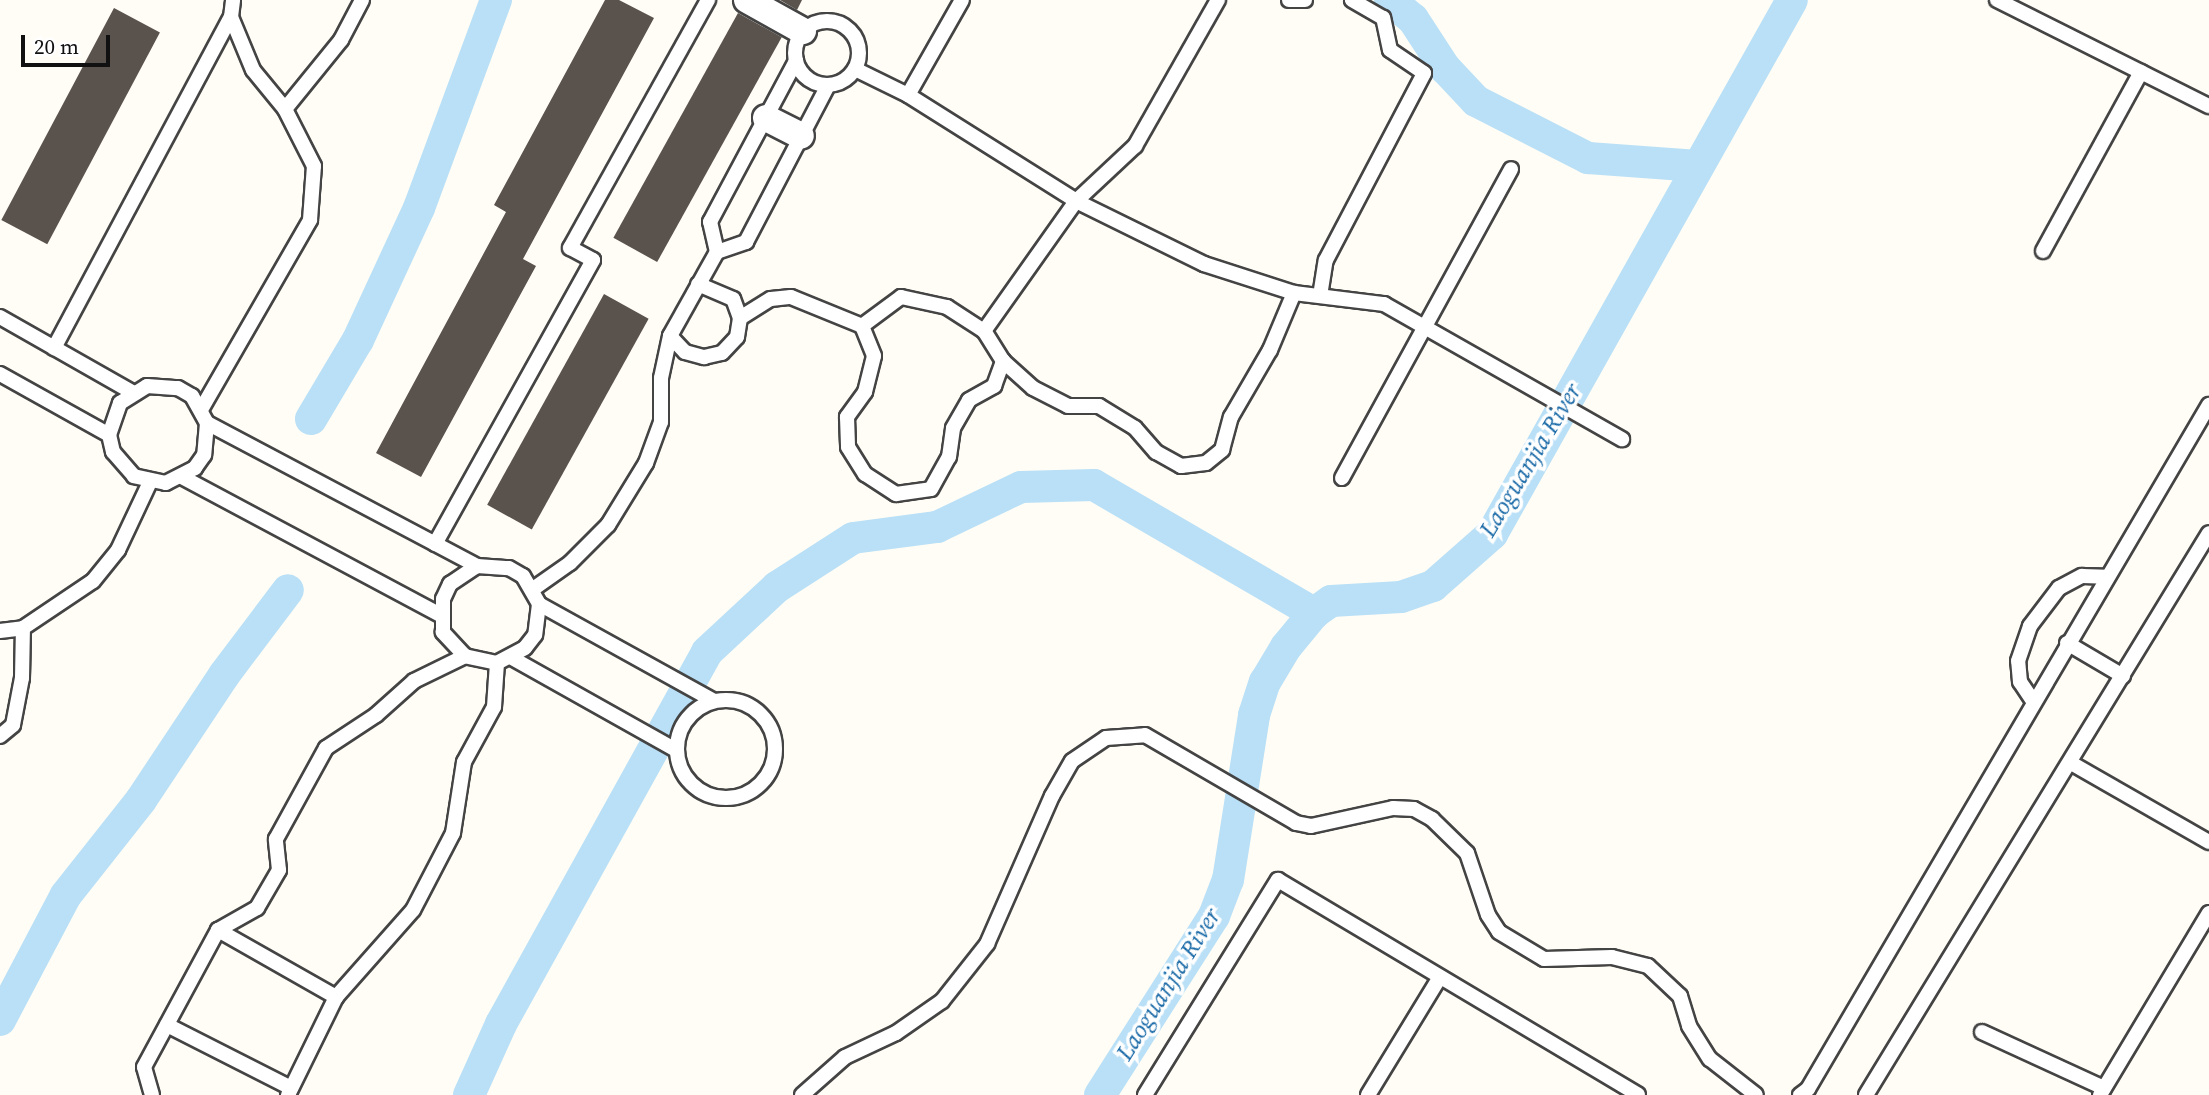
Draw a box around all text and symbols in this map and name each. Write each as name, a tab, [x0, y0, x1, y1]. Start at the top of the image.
scale bar	[24, 21, 114, 65]
text: 20 m	[34, 32, 79, 61]
water label: Laoguanjia River	[1473, 378, 1587, 542]
water label: Laoguanjia River	[1110, 903, 1226, 1065]

